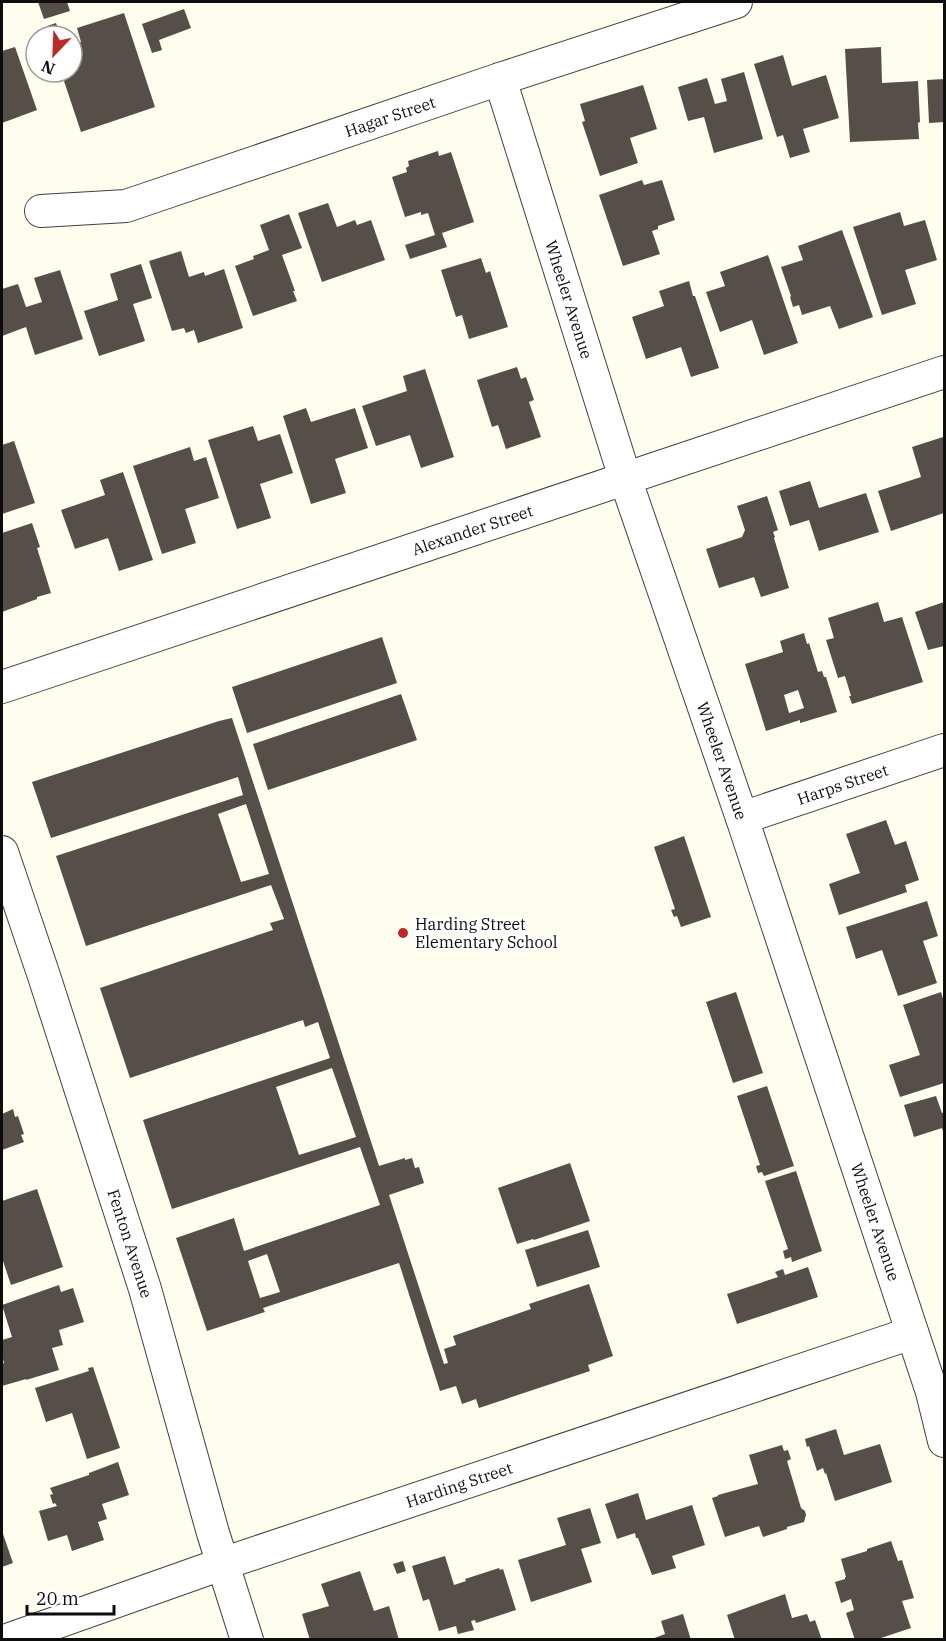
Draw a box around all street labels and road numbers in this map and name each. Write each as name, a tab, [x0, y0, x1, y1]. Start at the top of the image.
street label: Hagar Street	[342, 92, 438, 141]
street label: Wheeler Avenue	[541, 238, 597, 361]
street label: Alexander Street	[409, 500, 536, 559]
street label: Wheeler Avenue	[693, 699, 752, 822]
street label: Harps Street	[794, 759, 891, 809]
street label: Wheeler Avenue	[847, 1160, 904, 1283]
street label: Fenton Avenue	[103, 1187, 157, 1300]
street label: Harding Street	[403, 1457, 515, 1512]

